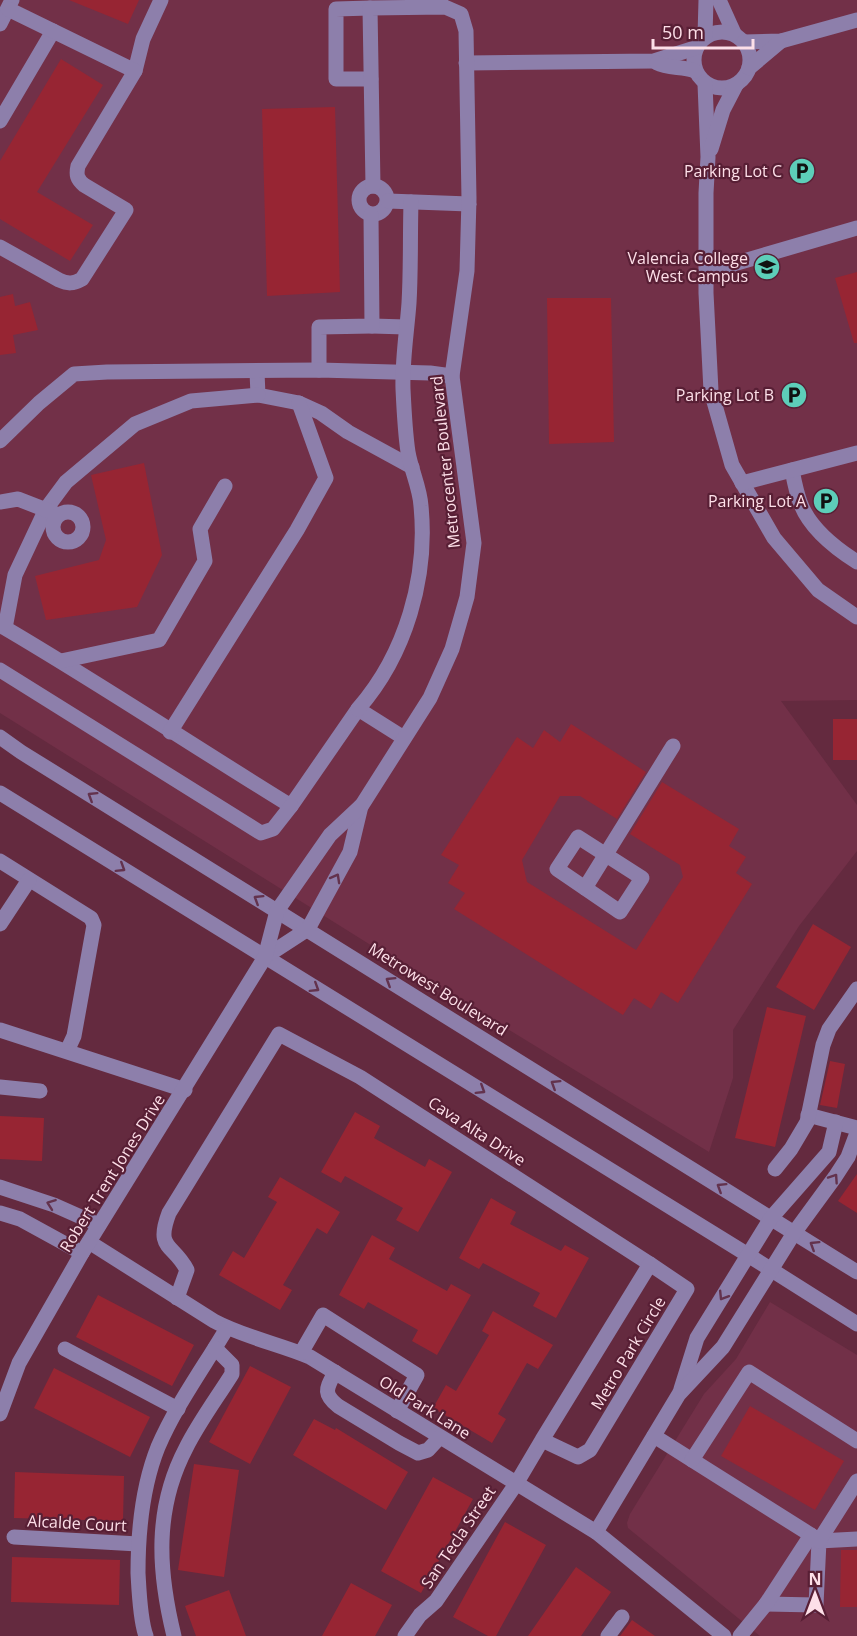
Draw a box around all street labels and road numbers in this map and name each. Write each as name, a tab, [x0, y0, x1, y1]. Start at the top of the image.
street label: Metrocenter Boulevard	[425, 375, 465, 549]
street label: Metrowest Boulevard	[364, 937, 512, 1041]
street label: Robert Trent Jones Drive	[54, 1090, 170, 1256]
street label: Cava Alta Drive	[424, 1091, 530, 1171]
street label: Metro Park Circle	[586, 1292, 670, 1414]
street label: Old Park Lane	[375, 1370, 475, 1444]
street label: San Tecla Street	[416, 1481, 501, 1592]
street label: Alcalde Court	[27, 1509, 128, 1537]

